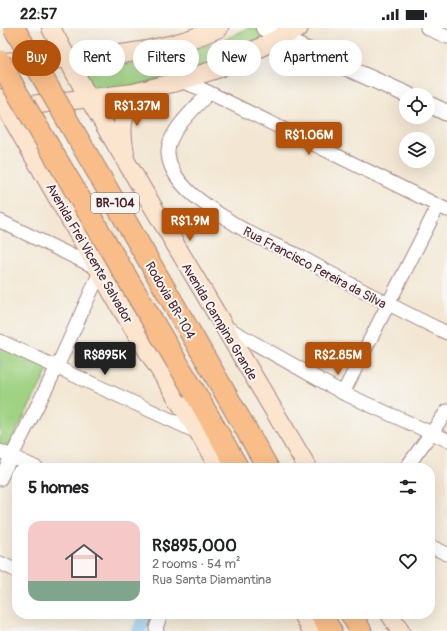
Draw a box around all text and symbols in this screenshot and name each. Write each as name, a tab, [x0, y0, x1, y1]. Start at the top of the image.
text: 22:57	[20, 5, 57, 24]
chip: Buy	[12, 40, 61, 76]
chip: Rent	[69, 40, 125, 76]
chip: Filters	[133, 40, 199, 76]
chip: New	[207, 40, 261, 76]
chip: Apartment	[269, 40, 362, 76]
map controls	[399, 88, 435, 168]
button: locate	[399, 88, 435, 124]
pin: R$1.37M	[100, 93, 174, 127]
text: R$1.37M	[114, 98, 160, 114]
pin: R$1.06M	[272, 122, 346, 156]
text: R$1.06M	[285, 127, 333, 143]
button: layers	[399, 132, 435, 168]
street label: Avenida Frei Vicente Salvador	[42, 181, 136, 327]
road number: BR-104	[91, 193, 139, 213]
pin: R$1.9M	[157, 208, 223, 242]
text: R$1.9M	[171, 213, 209, 229]
street label: Rua Francisco Pereira da Silva	[240, 223, 389, 312]
street label: Rodovia BR-104	[142, 259, 199, 342]
street label: Avenida Campina Grande	[178, 260, 261, 384]
pin: R$895K	[72, 342, 138, 376]
pin: R$2.85M	[301, 342, 375, 376]
text: R$895K	[84, 347, 126, 363]
text: R$2.85M	[314, 347, 362, 363]
icon: filters	[397, 476, 419, 498]
text: 5 homes	[28, 477, 89, 498]
text: R$895,000	[152, 535, 237, 556]
icon: home	[60, 537, 108, 585]
icon: heart	[397, 550, 419, 572]
text: 2 rooms · 54 m²	[152, 556, 240, 572]
text: Rua Santa Diamantina	[152, 572, 271, 588]

